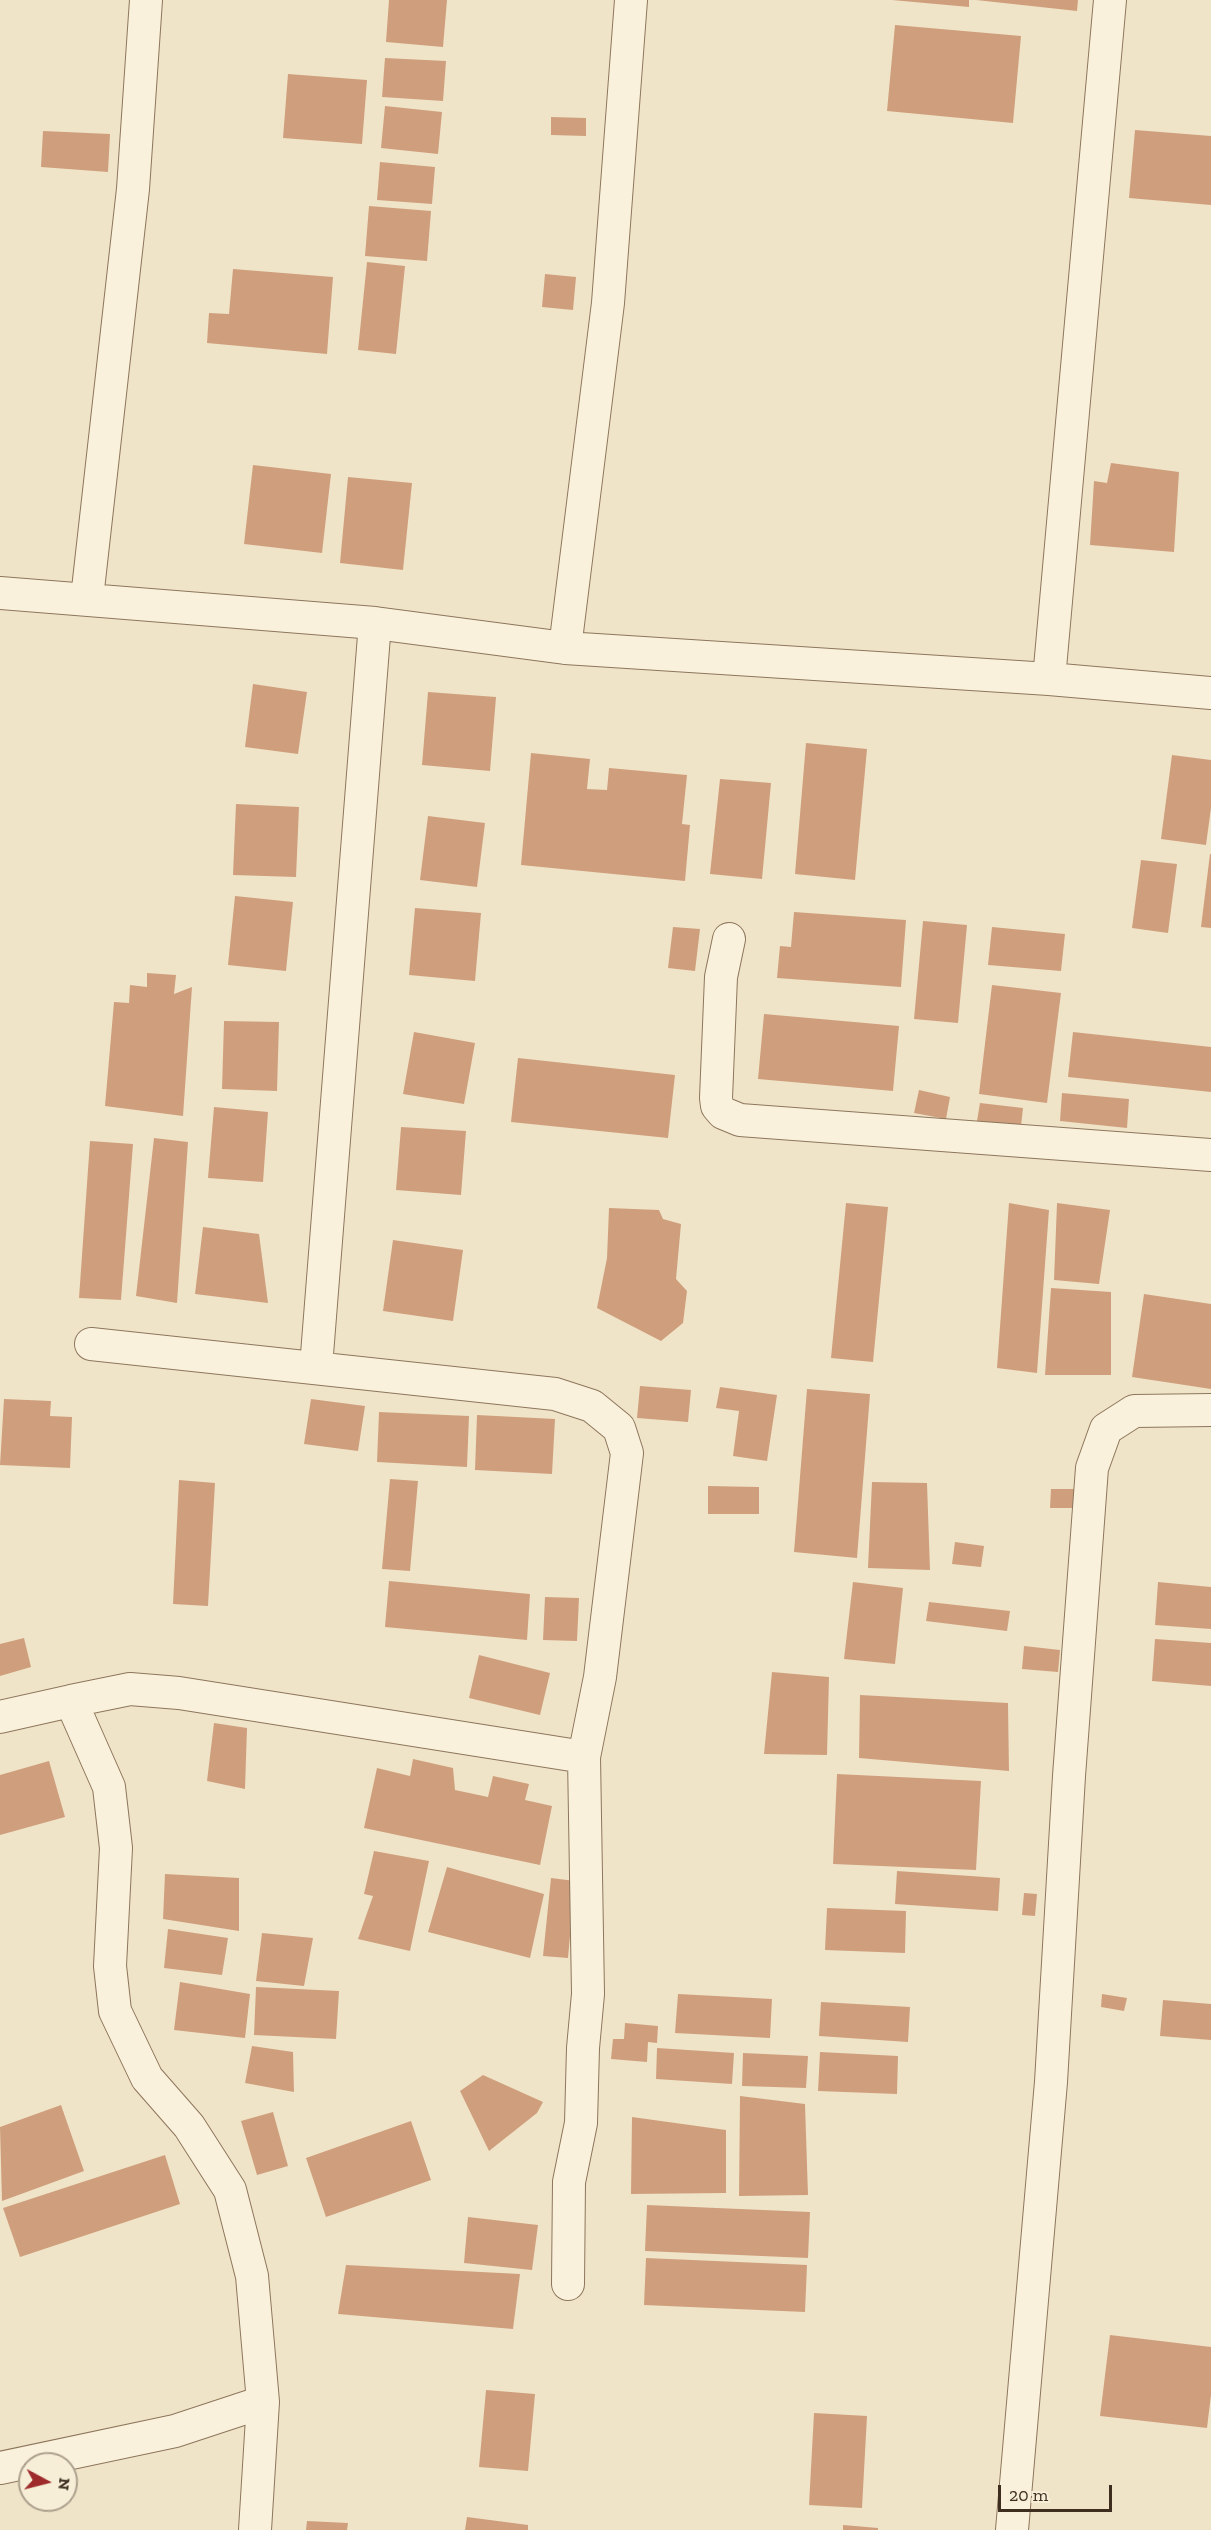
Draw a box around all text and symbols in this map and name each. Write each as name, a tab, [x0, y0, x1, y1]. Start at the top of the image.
north arrow	[18, 2452, 78, 2512]
scale bar	[1001, 2473, 1115, 2511]
text: N	[54, 2477, 75, 2491]
text: 20 m	[1009, 2484, 1048, 2506]

